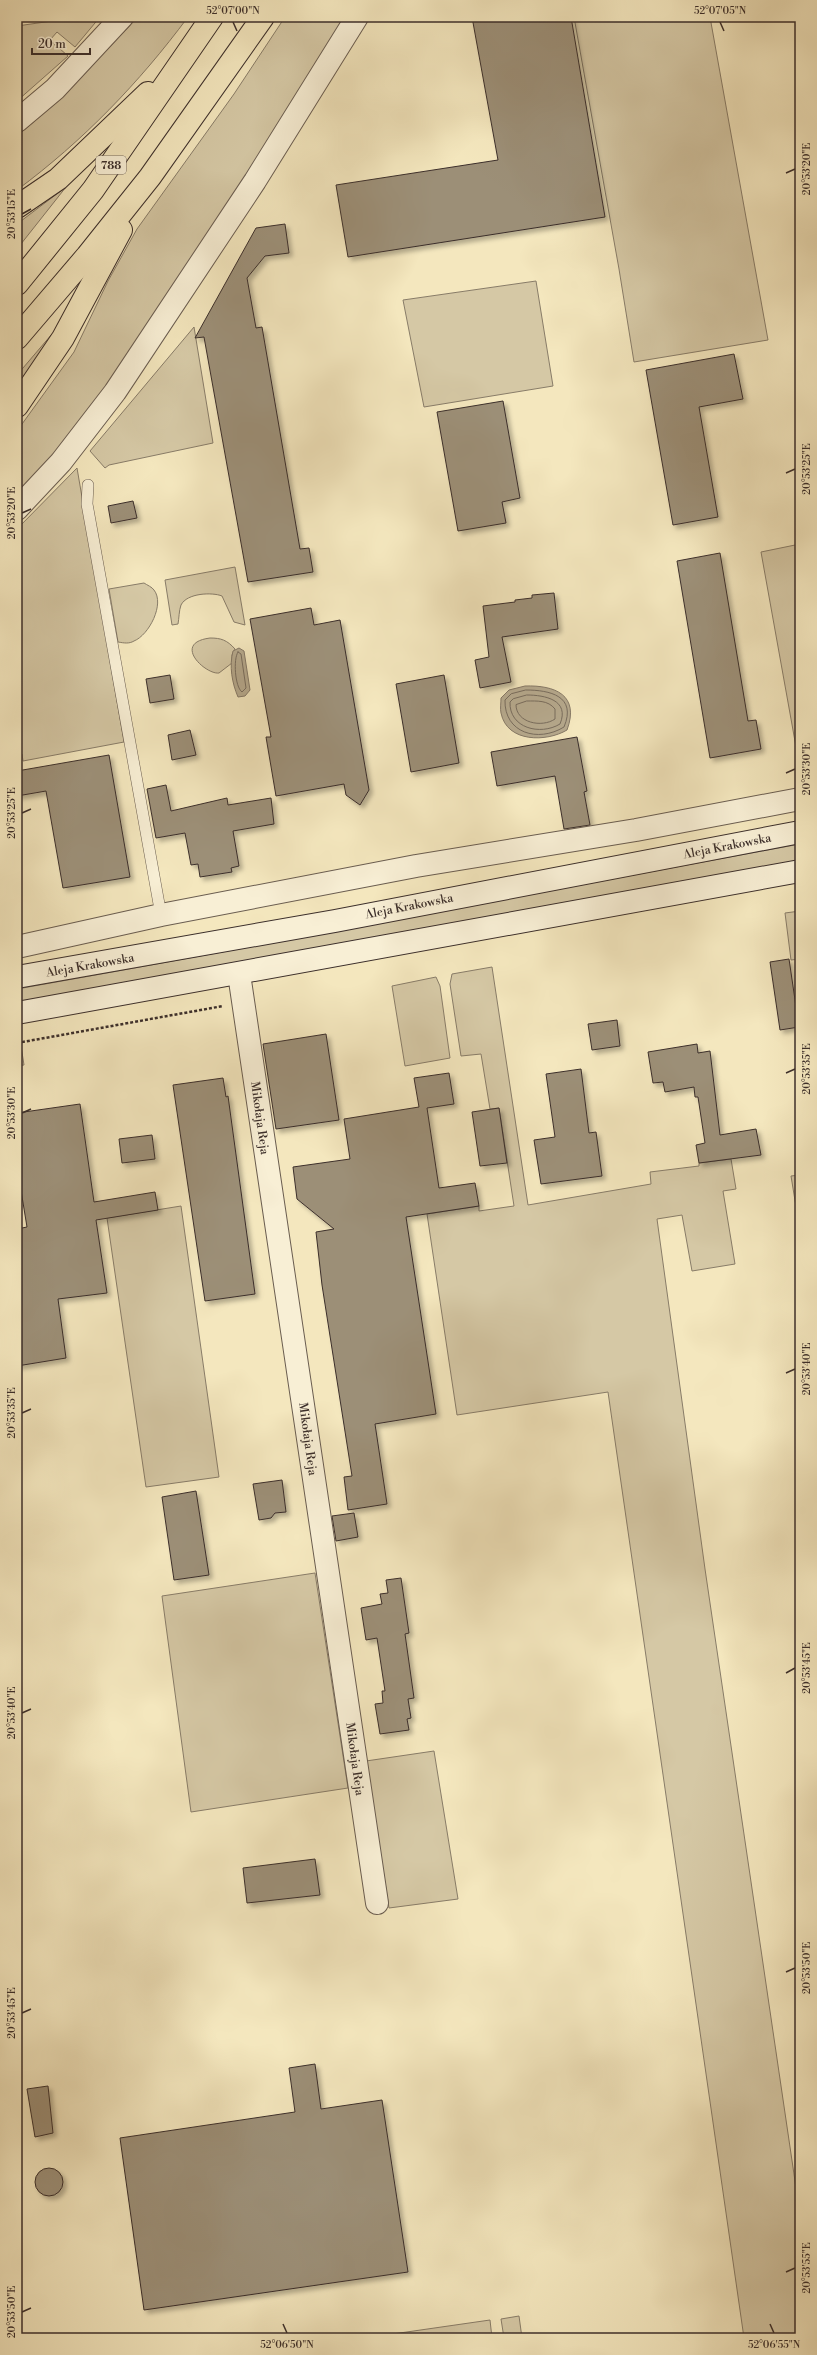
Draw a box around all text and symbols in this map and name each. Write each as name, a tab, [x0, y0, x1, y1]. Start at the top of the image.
text: 52°07'00"N	[206, 5, 260, 17]
text: 52°07'05"N	[694, 5, 747, 17]
scale bar	[32, 30, 90, 56]
text: 20 m	[38, 37, 66, 52]
text: 20°53'20"E	[801, 143, 813, 195]
road number: 788	[96, 156, 126, 174]
text: 20°53'15"E	[6, 189, 18, 239]
text: 20°53'25"E	[801, 443, 813, 495]
text: 20°53'20"E	[6, 487, 18, 539]
text: 20°53'30"E	[801, 743, 813, 795]
text: 20°53'25"E	[6, 787, 18, 839]
street label: Aleja Krakowska	[681, 830, 773, 863]
street label: Aleja Krakowska	[363, 890, 455, 923]
street label: Aleja Krakowska	[44, 950, 136, 981]
text: 20°53'35"E	[801, 1043, 813, 1095]
street label: Mikołaja Reja	[247, 1081, 272, 1157]
text: 20°53'30"E	[6, 1087, 18, 1139]
text: 20°53'40"E	[801, 1343, 813, 1395]
text: 20°53'35"E	[6, 1387, 18, 1439]
street label: Mikołaja Reja	[295, 1402, 320, 1478]
text: 20°53'45"E	[801, 1642, 813, 1694]
text: 20°53'40"E	[6, 1687, 18, 1739]
street label: Mikołaja Reja	[342, 1722, 367, 1798]
text: 20°53'50"E	[801, 1942, 813, 1994]
text: 20°53'45"E	[6, 1987, 18, 2039]
text: 20°53'55"E	[801, 2242, 813, 2294]
text: 20°53'50"E	[6, 2286, 18, 2338]
text: 52°06'50"N	[260, 2339, 314, 2351]
text: 52°06'55"N	[748, 2339, 801, 2351]

